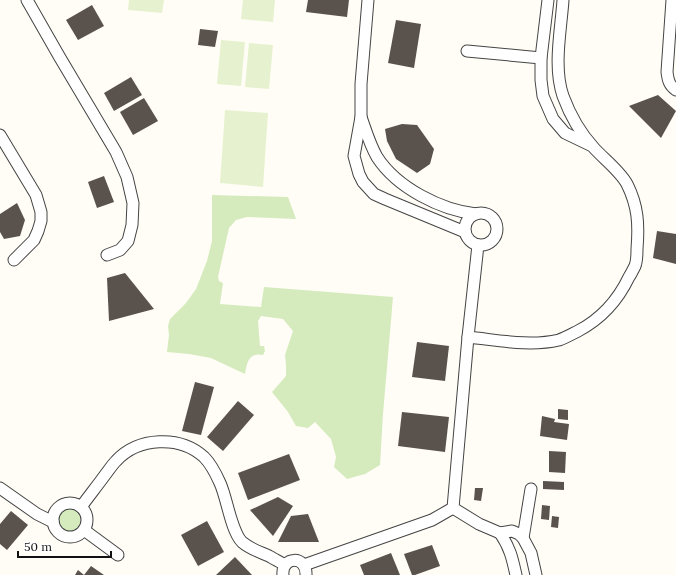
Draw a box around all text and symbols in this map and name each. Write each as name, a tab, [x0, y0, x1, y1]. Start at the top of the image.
scale bar	[18, 533, 111, 559]
text: 50 m	[24, 539, 52, 554]

